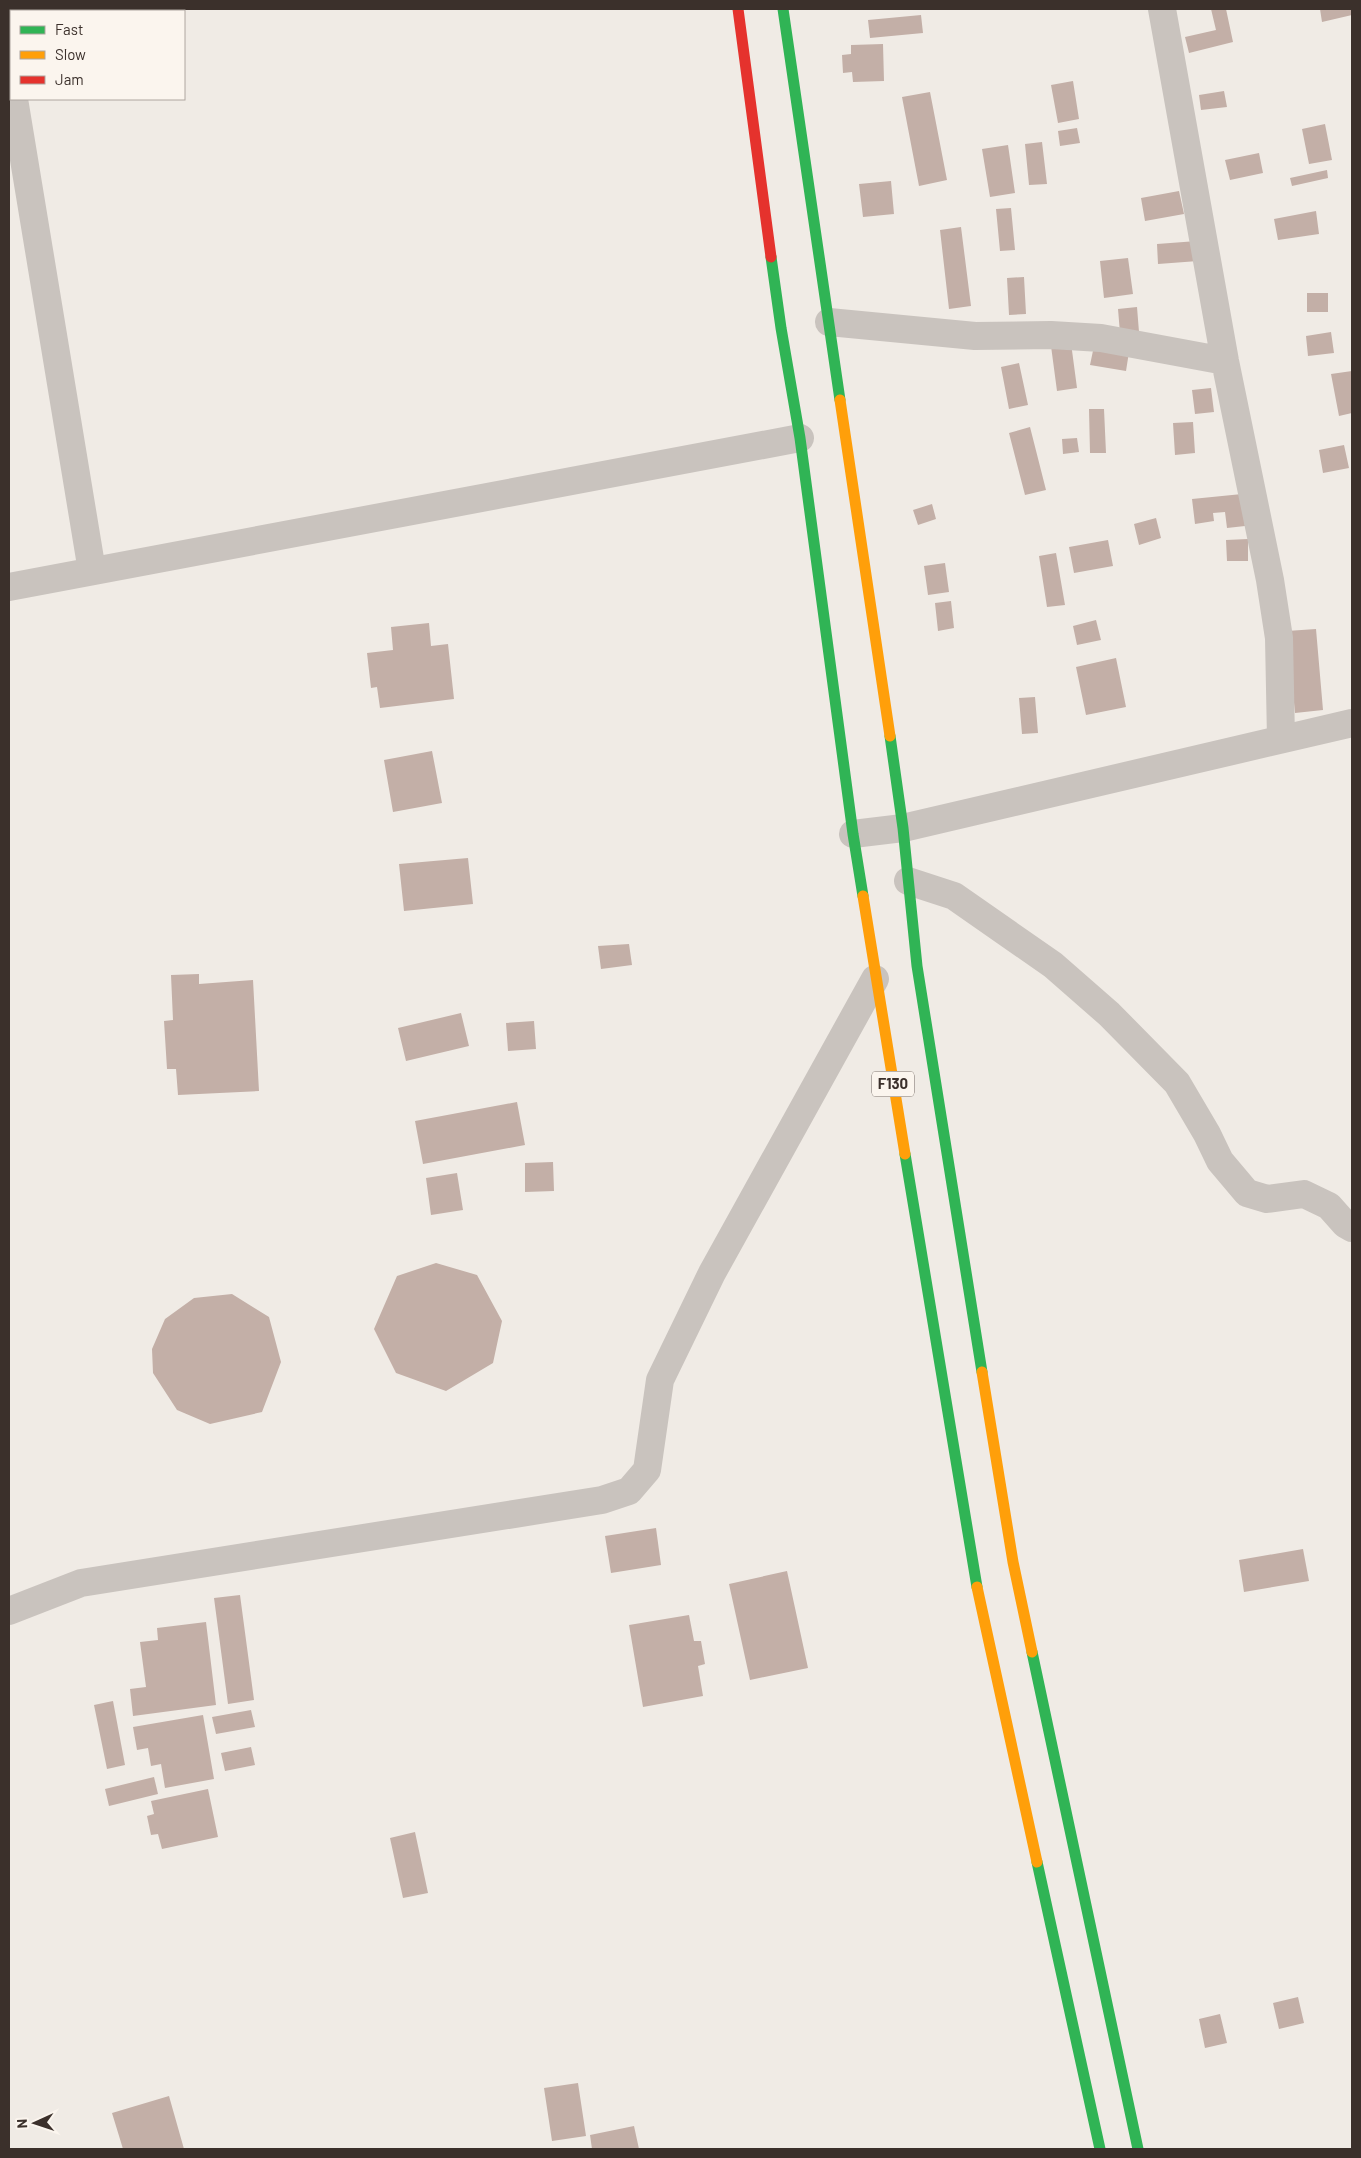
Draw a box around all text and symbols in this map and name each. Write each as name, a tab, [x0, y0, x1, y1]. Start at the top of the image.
legend	[10, 10, 185, 100]
text: Fast	[55, 20, 83, 38]
text: Slow	[55, 45, 86, 63]
text: Jam	[55, 70, 84, 88]
road number: F130	[872, 1072, 914, 1096]
north arrow	[10, 2098, 60, 2148]
text: N	[13, 2119, 30, 2129]

